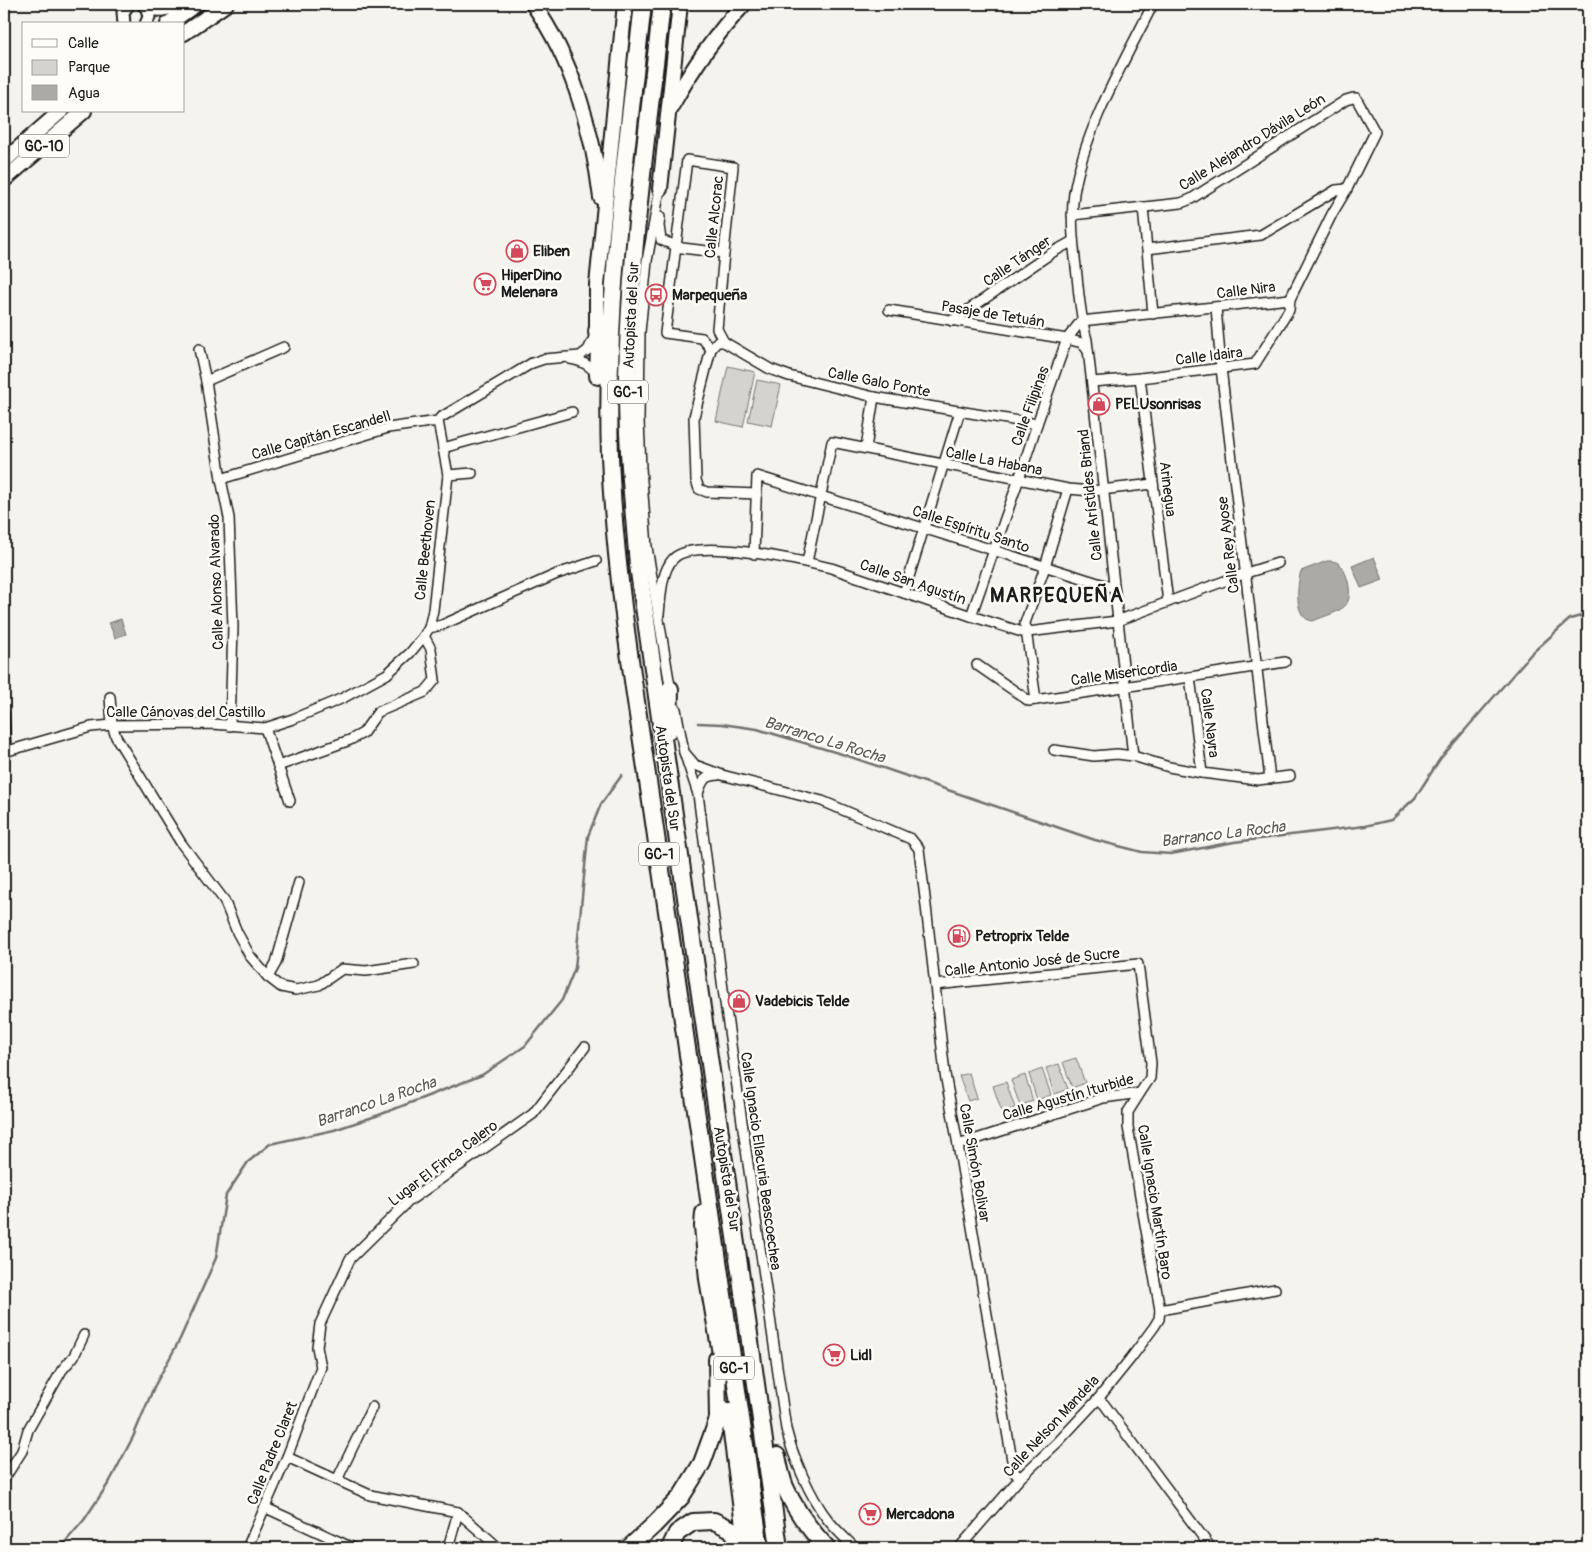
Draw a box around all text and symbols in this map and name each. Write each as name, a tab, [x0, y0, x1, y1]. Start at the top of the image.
legend	[22, 22, 185, 112]
text: Calle	[68, 34, 99, 53]
text: Parque	[68, 58, 111, 77]
text: Agua	[68, 84, 100, 103]
street label: Calle Alejandro Dávila León	[1176, 90, 1329, 195]
road number: GC-10	[19, 134, 69, 158]
street label: Calle Alcorac	[701, 174, 728, 259]
street label: Calle Tánger	[980, 231, 1056, 291]
shop icon: Eliben	[505, 239, 529, 263]
place label: Eliben	[533, 242, 571, 261]
street label: Autopista del Sur	[619, 260, 644, 369]
place label: HiperDino Melenara	[501, 266, 562, 302]
supermarket icon: HiperDino Melenara	[473, 272, 497, 296]
street label: Calle Nira	[1216, 277, 1277, 304]
bus stop icon: Marpequeña	[644, 283, 668, 307]
place label: Marpequeña	[672, 286, 747, 305]
street label: Pasaje de Tetuán	[940, 297, 1046, 332]
street label: Calle Idaira	[1174, 343, 1244, 370]
street label: Calle Galo Ponte	[826, 363, 932, 402]
street label: Calle Filipinas	[1007, 363, 1054, 449]
road number: GC-1	[608, 381, 648, 404]
shop icon: PELUsonrisas	[1087, 392, 1111, 416]
place label: PELUsonrisas	[1115, 395, 1201, 414]
street label: Calle Capitán Escandell	[249, 407, 393, 464]
street label: Calle Arístides Briand	[1074, 428, 1107, 562]
street label: Calle La Habana	[944, 443, 1044, 480]
street label: Arinegua	[1155, 460, 1180, 518]
street label: Calle Rey Ayose	[1213, 495, 1244, 594]
street label: Calle Beethoven	[411, 499, 440, 601]
street label: Calle Espíritu Santo	[910, 502, 1032, 557]
street label: Calle Alonso Alvarado	[205, 514, 228, 650]
street label: Calle San Agustín	[857, 555, 969, 610]
district label: MARPEQUEÑA	[990, 583, 1124, 608]
street label: Calle Misericordia	[1070, 657, 1179, 690]
street label: Calle Nayra	[1196, 687, 1223, 759]
street label: Calle Cánovas del Castillo	[106, 703, 266, 722]
water label: Barranco La Rocha	[762, 712, 889, 768]
street label: Autopista del Sur	[651, 724, 684, 833]
water label: Barranco La Rocha	[1160, 816, 1288, 852]
road number: GC-1	[639, 842, 679, 866]
fuel station icon: Petroprix Telde	[947, 924, 971, 948]
place label: Petroprix Telde	[975, 927, 1070, 946]
street label: Calle Antonio José de Sucre	[943, 944, 1121, 981]
shop icon: Vadebicis Telde	[727, 989, 751, 1013]
place label: Vadebicis Telde	[755, 992, 850, 1011]
street label: Calle Ignacio Ellacuria Beascoechea	[736, 1051, 785, 1271]
street label: Calle Agustín Iturbide	[1000, 1069, 1137, 1125]
water label: Barranco La Rocha	[314, 1072, 440, 1132]
street label: Calle Simón Bolivar	[955, 1102, 994, 1225]
street label: Lugar El Finca Calero	[385, 1116, 502, 1211]
street label: Calle Ignacio Martín Baro	[1133, 1123, 1176, 1281]
street label: Autopista del Sur	[709, 1125, 744, 1234]
supermarket icon: Lidl	[822, 1343, 846, 1367]
place label: Lidl	[850, 1346, 872, 1365]
road number: GC-1	[714, 1356, 754, 1380]
street label: Calle Nelson Mandela	[999, 1371, 1104, 1481]
street label: Calle Padre Claret	[243, 1398, 302, 1508]
supermarket icon: Mercadona	[858, 1502, 882, 1526]
place label: Mercadona	[886, 1505, 955, 1524]

